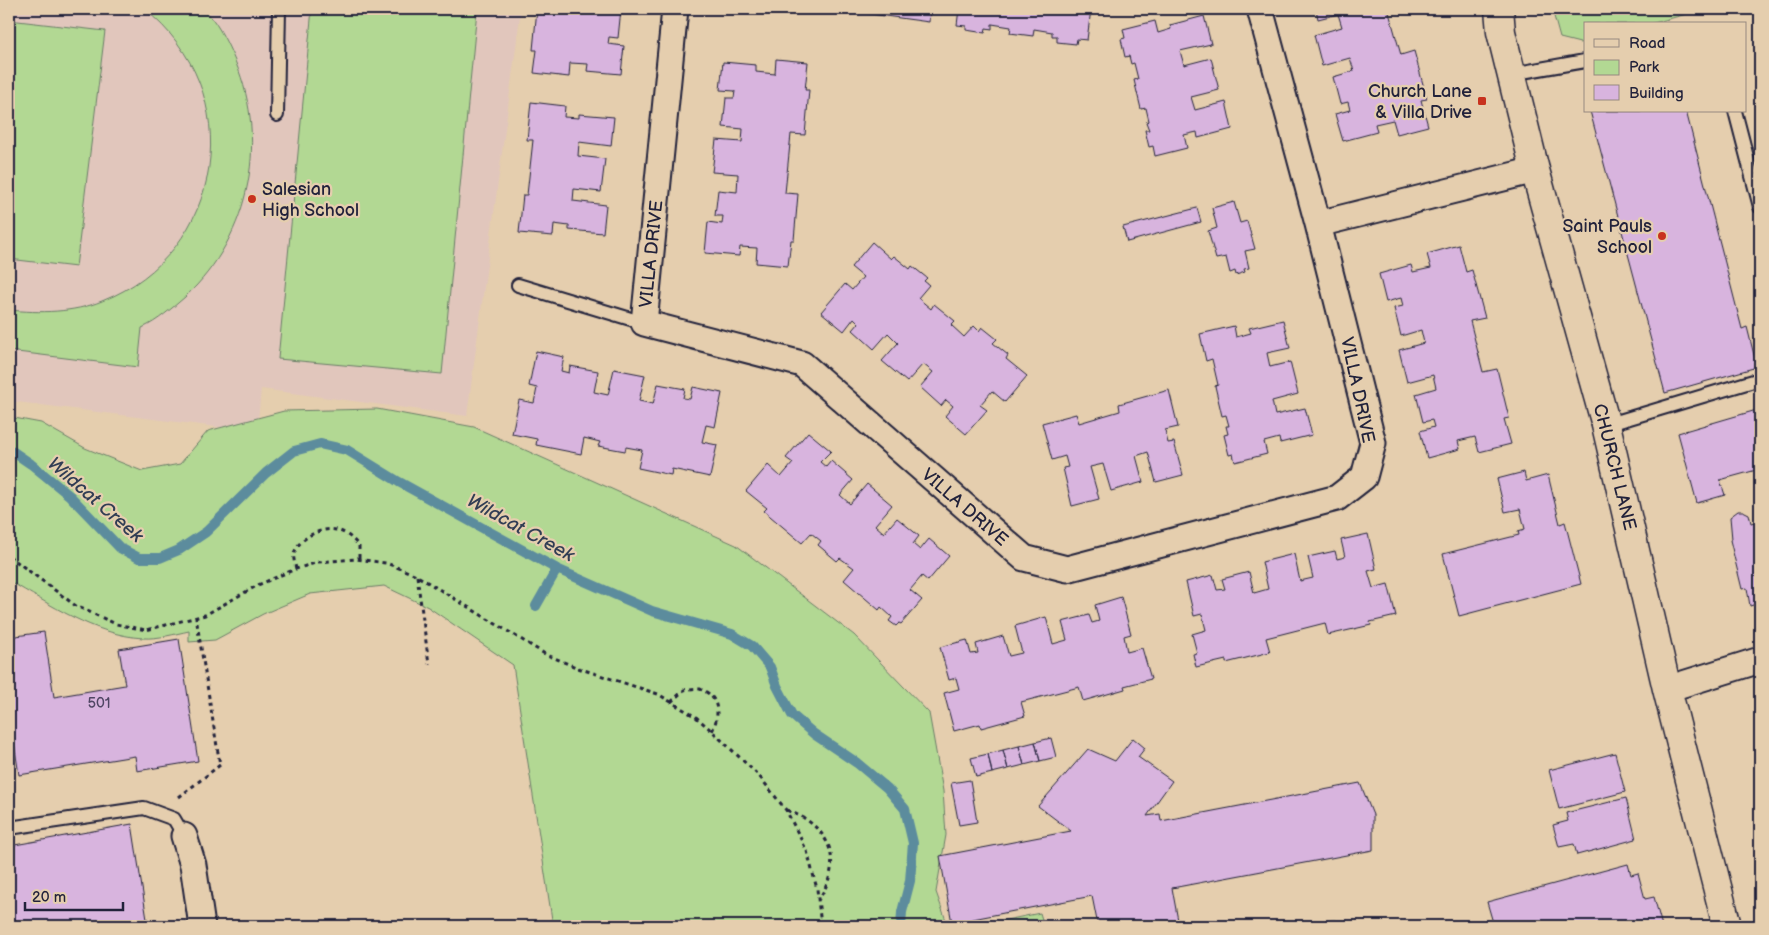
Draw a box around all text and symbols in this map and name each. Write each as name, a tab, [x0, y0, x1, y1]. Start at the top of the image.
legend	[1584, 22, 1746, 112]
text: Road	[1629, 34, 1665, 53]
text: Park	[1629, 58, 1660, 77]
place label: Church Lane & Villa Drive	[1368, 81, 1472, 123]
text: Building	[1629, 84, 1684, 103]
marker: Church Lane & Villa Drive	[1476, 95, 1488, 107]
place label: Salesian High School	[262, 179, 359, 221]
marker: Salesian High School	[246, 193, 258, 205]
street label: VILLA DRIVE	[635, 199, 668, 309]
place label: Saint Pauls School	[1562, 216, 1652, 258]
marker: Saint Pauls School	[1656, 230, 1668, 242]
street label: VILLA DRIVE	[1336, 335, 1379, 445]
street label: CHURCH LANE	[1589, 402, 1640, 533]
water label: Wildcat Creek	[42, 452, 148, 548]
street label: VILLA DRIVE	[917, 464, 1012, 551]
water label: Wildcat Creek	[463, 489, 579, 568]
house number: 501	[87, 694, 111, 713]
scale bar	[25, 880, 122, 912]
text: 20 m	[32, 888, 66, 907]

